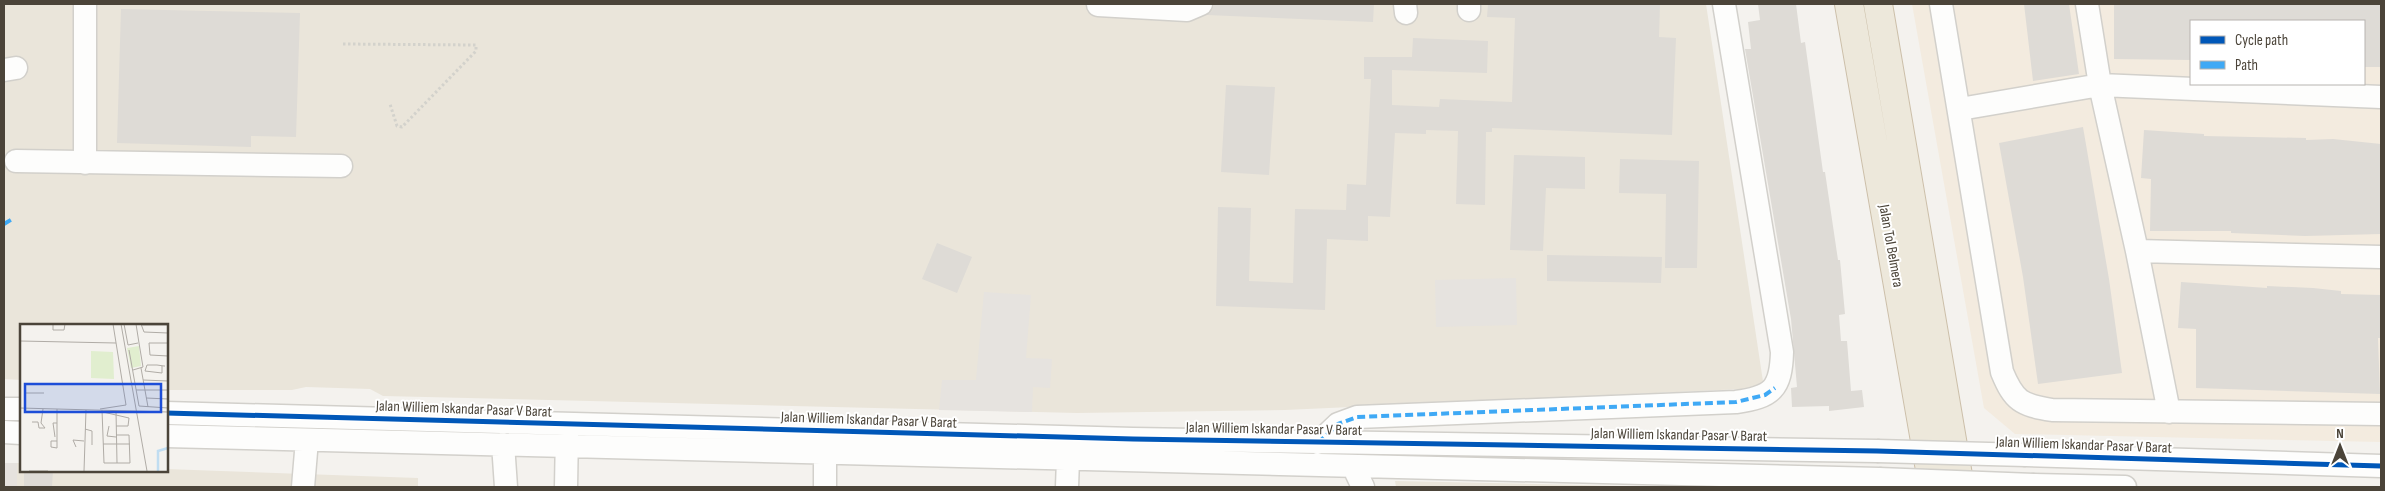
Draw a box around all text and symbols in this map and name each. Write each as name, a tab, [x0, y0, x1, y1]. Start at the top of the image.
legend	[2190, 20, 2365, 85]
text: Cycle path	[2235, 31, 2288, 50]
text: Path	[2235, 56, 2258, 75]
street label: Jalan Tol Belmera	[1874, 202, 1908, 289]
inset map	[20, 324, 168, 471]
street label: Jalan Williem Iskandar Pasar V Barat	[375, 396, 553, 422]
street label: Jalan Williem Iskandar Pasar V Barat	[780, 407, 958, 433]
street label: Jalan Williem Iskandar Pasar V Barat	[1185, 418, 1363, 440]
north arrow	[2315, 421, 2365, 471]
street label: Jalan Williem Iskandar Pasar V Barat	[1590, 424, 1768, 446]
text: N	[2336, 425, 2344, 442]
street label: Jalan Williem Iskandar Pasar V Barat	[1995, 432, 2173, 458]

